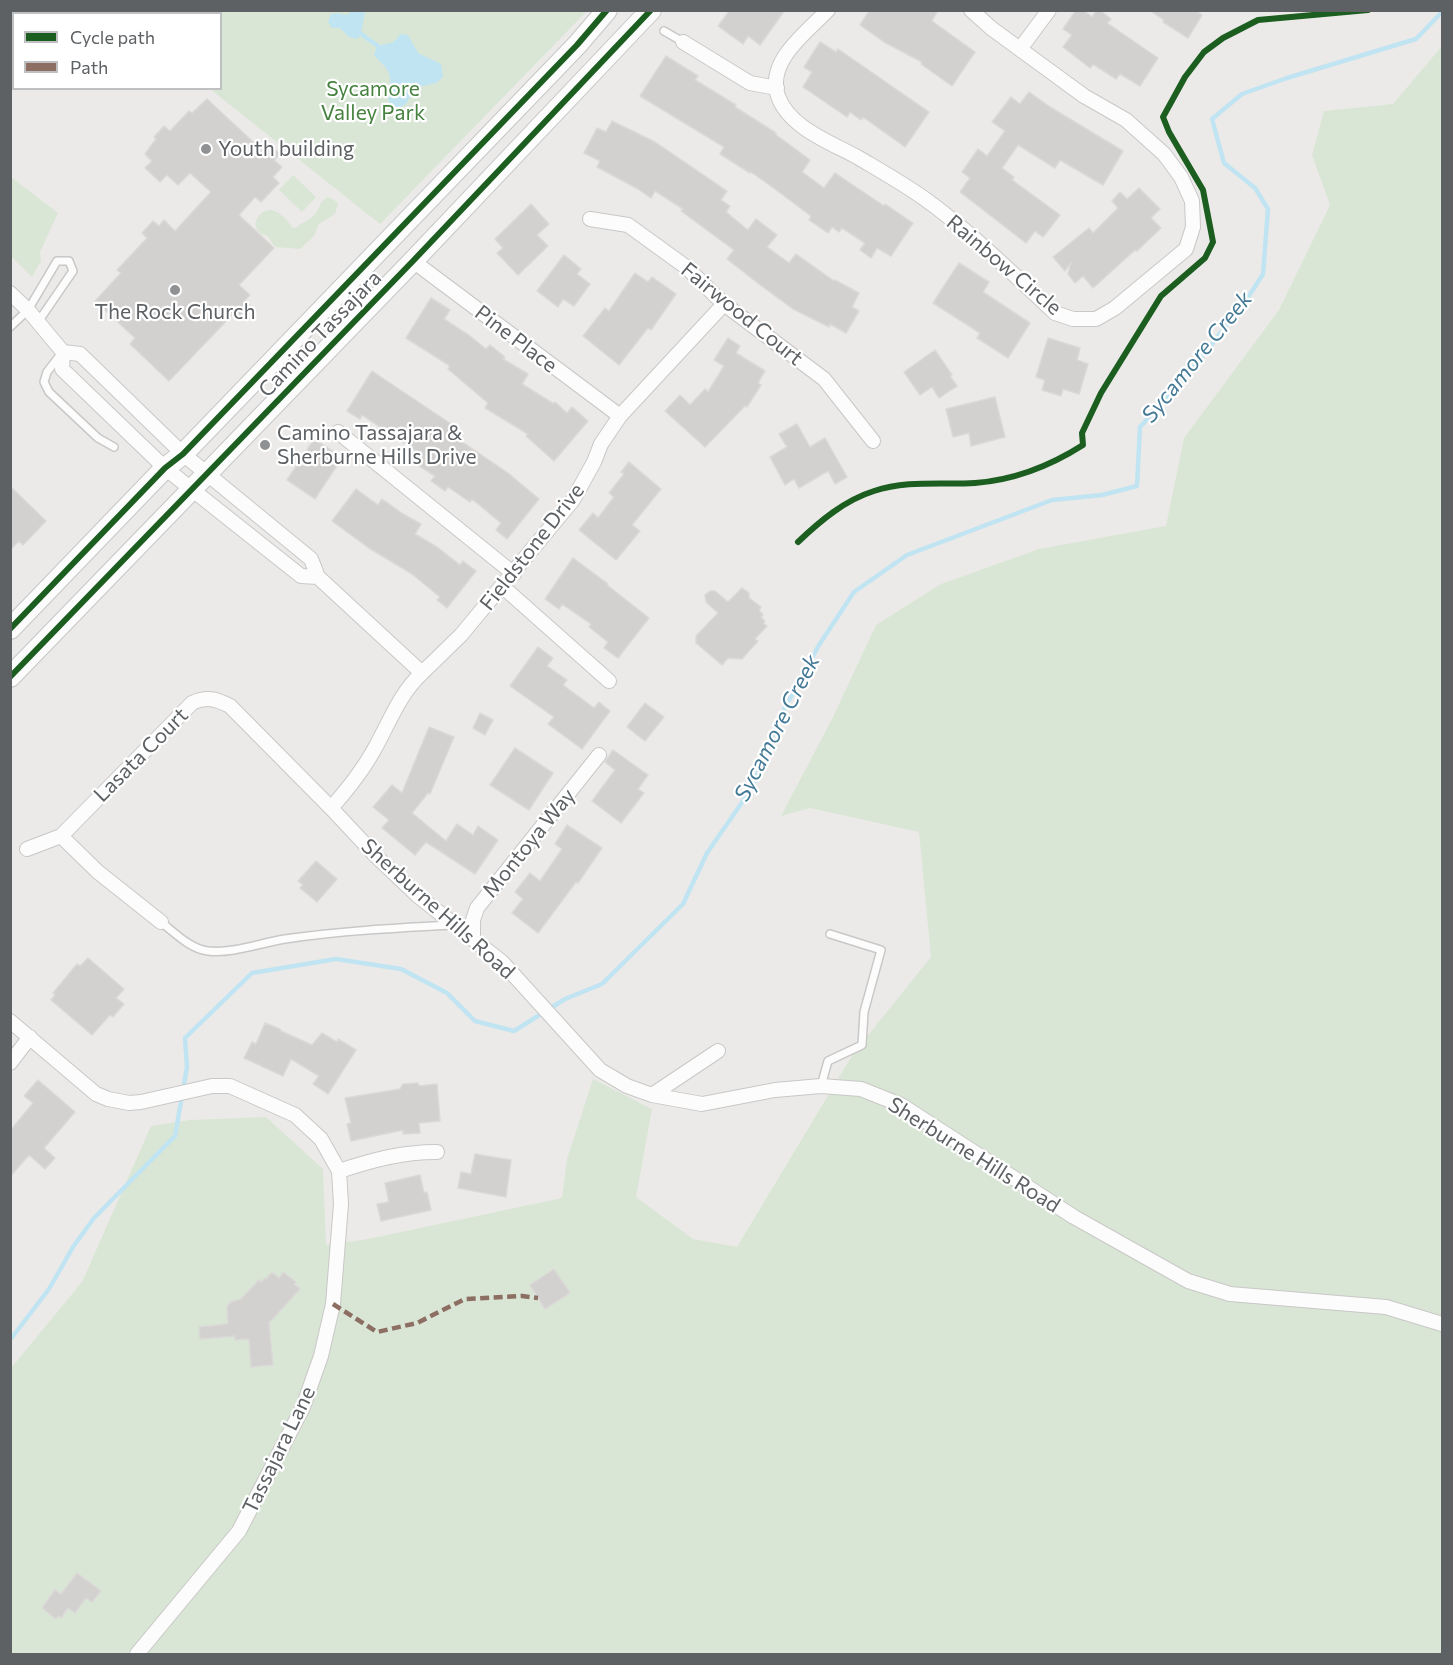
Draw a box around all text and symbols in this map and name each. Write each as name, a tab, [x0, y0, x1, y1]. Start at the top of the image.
legend	[12, 12, 222, 90]
text: Cycle path	[70, 26, 155, 48]
text: Path	[70, 56, 108, 78]
park label: Sycamore Valley Park	[321, 76, 425, 126]
place label: Youth building	[218, 136, 355, 162]
marker: Youth building	[199, 142, 213, 156]
street label: Rainbow Circle	[941, 210, 1067, 320]
street label: Fairwood Court	[676, 257, 808, 371]
street label: Camino Tassajara	[253, 266, 387, 402]
marker: The Rock Church	[168, 283, 182, 297]
water label: Sycamore Creek	[1136, 286, 1258, 428]
place label: The Rock Church	[95, 299, 255, 325]
street label: Pine Place	[470, 300, 562, 378]
place label: Camino Tassajara & Sherburne Hills Drive	[277, 420, 477, 470]
marker: Camino Tassajara & Sherburne Hills Drive	[258, 438, 272, 452]
street label: Fieldstone Drive	[475, 478, 589, 616]
water label: Sycamore Creek	[729, 650, 825, 806]
street label: Lasata Court	[89, 703, 193, 807]
street label: Montoya Way	[477, 783, 581, 903]
street label: Sherburne Hills Road	[356, 833, 520, 985]
street label: Sherburne Hills Road	[883, 1092, 1065, 1218]
street label: Tassajara Lane	[237, 1382, 321, 1518]

